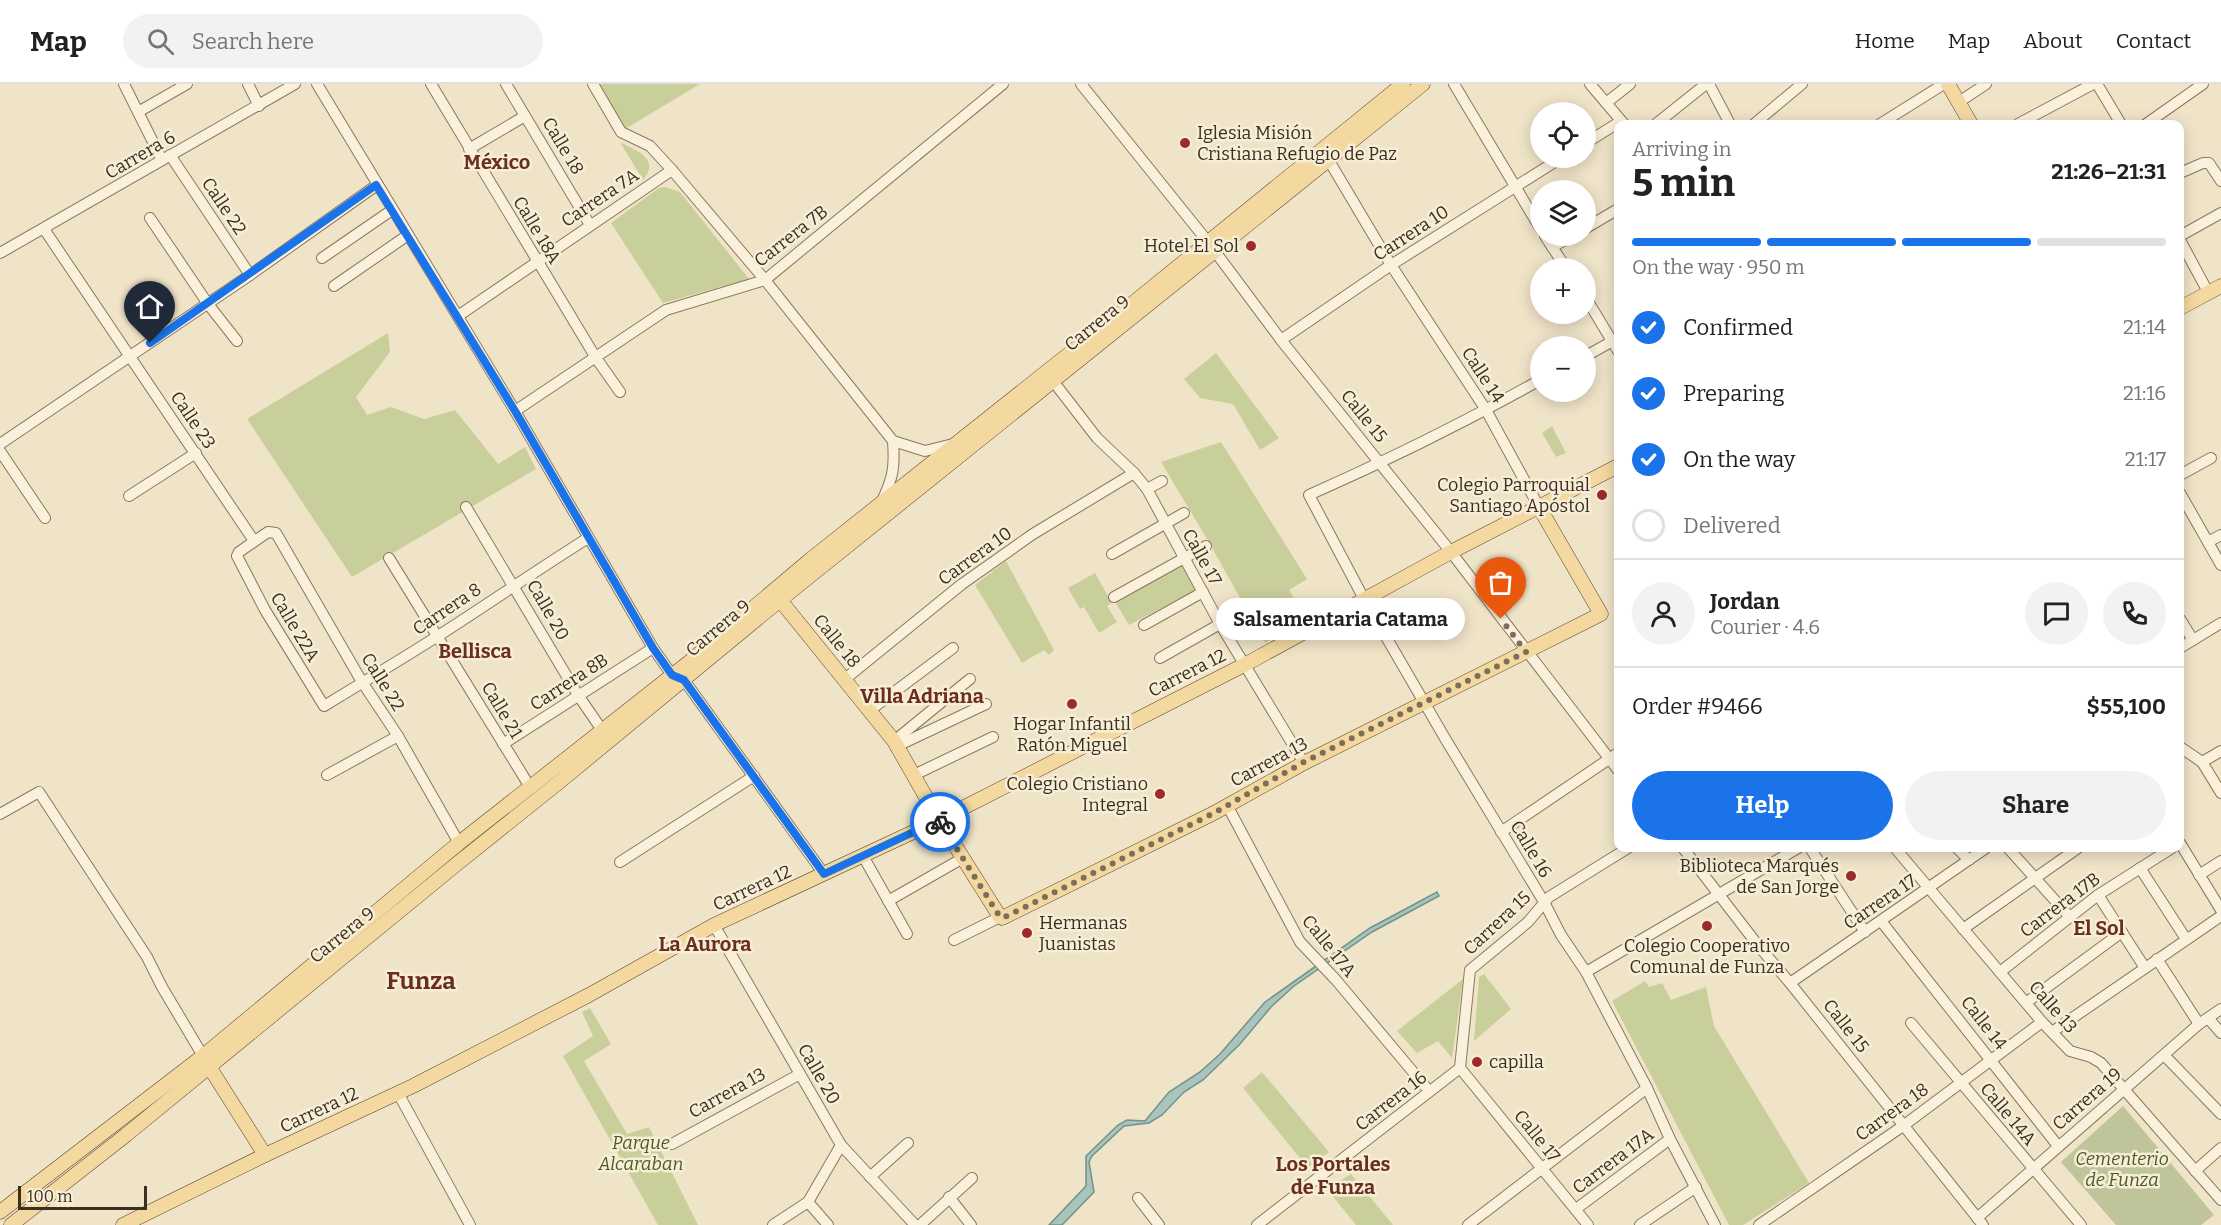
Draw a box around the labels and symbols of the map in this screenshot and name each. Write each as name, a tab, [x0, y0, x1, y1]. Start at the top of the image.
street label: Calle 18	[537, 113, 589, 179]
place label: Iglesia Misión Cristiana Refugio de Paz	[1197, 122, 1397, 165]
street label: Carrera 6	[101, 126, 179, 184]
marker: Iglesia Misión Cristiana Refugio de Paz	[1178, 136, 1192, 150]
district label: México	[464, 150, 530, 174]
street label: Carrera 7A	[557, 164, 643, 232]
street label: Calle 22	[197, 173, 251, 239]
street label: Calle 18A	[508, 192, 566, 268]
street label: Carrera 7B	[750, 200, 832, 272]
street label: Carrera 10	[1369, 200, 1453, 266]
place label: Hotel El Sol	[1144, 235, 1239, 257]
marker: Hotel El Sol	[1244, 239, 1258, 253]
pin	[124, 281, 175, 343]
street label: Carrera 9	[1060, 290, 1134, 356]
street label: Calle 14	[1457, 343, 1510, 408]
street label: Calle 15	[1336, 385, 1392, 447]
street label: Calle 23	[166, 387, 220, 453]
place label: Colegio Parroquial Santiago Apóstol	[1437, 474, 1590, 517]
marker: Colegio Parroquial Santiago Apóstol	[1595, 488, 1609, 502]
street label: Carrera 10	[934, 522, 1016, 590]
street label: Calle 17	[1178, 525, 1226, 589]
pin	[1475, 557, 1526, 619]
street label: Calle 20	[522, 576, 574, 644]
street label: Carrera 8	[409, 578, 485, 640]
street label: Calle 22A	[266, 588, 324, 666]
street label: Carrera 9	[681, 595, 755, 661]
callout: Salsamentaria Catama	[1216, 598, 1465, 640]
street label: Calle 18	[809, 610, 865, 672]
district label: Bellisca	[438, 639, 512, 663]
street label: Carrera 12	[1145, 644, 1229, 702]
street label: Calle 22	[357, 649, 409, 715]
street label: Carrera 8B	[526, 649, 612, 715]
street label: Calle 21	[477, 678, 528, 743]
district label: Villa Adriana	[860, 684, 984, 708]
marker: Hogar Infantil Ratón Miguel	[1065, 697, 1079, 711]
place label: Hogar Infantil Ratón Miguel	[1013, 713, 1131, 756]
street label: Carrera 13	[1226, 732, 1312, 792]
place label: Colegio Cristiano Integral	[1006, 773, 1148, 816]
marker: Colegio Cristiano Integral	[1153, 787, 1167, 801]
courier	[910, 792, 970, 852]
street label: Calle 16	[1505, 816, 1557, 882]
place label: Biblioteca Marqués de San Jorge	[1679, 855, 1839, 898]
street label: Carrera 12	[709, 860, 795, 916]
street label: Carrera 17B	[2016, 868, 2104, 942]
marker: Biblioteca Marqués de San Jorge	[1844, 869, 1858, 883]
street label: Carrera 17	[1839, 870, 1921, 934]
street label: Carrera 15	[1459, 886, 1535, 960]
street label: Carrera 9	[305, 902, 379, 968]
street label: Calle 17A	[1297, 910, 1361, 982]
place label: Hermanas Juanistas	[1038, 912, 1127, 955]
district label: El Sol	[2073, 916, 2125, 940]
marker: Colegio Cooperativo Comunal de Funza	[1700, 919, 1714, 933]
marker: Hermanas Juanistas	[1020, 926, 1034, 940]
district label: La Aurora	[659, 932, 751, 956]
place label: Colegio Cooperativo Comunal de Funza	[1624, 935, 1790, 978]
district label: Funza	[386, 967, 456, 995]
street label: Calle 13	[2024, 976, 2082, 1038]
street label: Calle 14	[1956, 992, 2012, 1055]
street label: Calle 15	[1818, 995, 1874, 1057]
street label: Calle 20	[793, 1040, 845, 1108]
place label: capilla	[1489, 1051, 1544, 1073]
marker: capilla	[1470, 1055, 1484, 1069]
street label: Carrera 13	[685, 1063, 769, 1123]
street label: Carrera 19	[2048, 1063, 2126, 1135]
street label: Carrera 16	[1351, 1066, 1431, 1136]
street label: Carrera 18	[1851, 1078, 1933, 1146]
street label: Calle 14A	[1975, 1078, 2041, 1150]
street label: Carrera 12	[276, 1082, 362, 1138]
street label: Calle 17	[1509, 1105, 1565, 1167]
street label: Carrera 17A	[1568, 1123, 1658, 1199]
park label: Parque Alcaraban	[598, 1132, 683, 1175]
park label: Cementerio de Funza	[2075, 1148, 2169, 1191]
district label: Los Portales de Funza	[1276, 1152, 1391, 1199]
scale bar	[18, 1183, 147, 1210]

